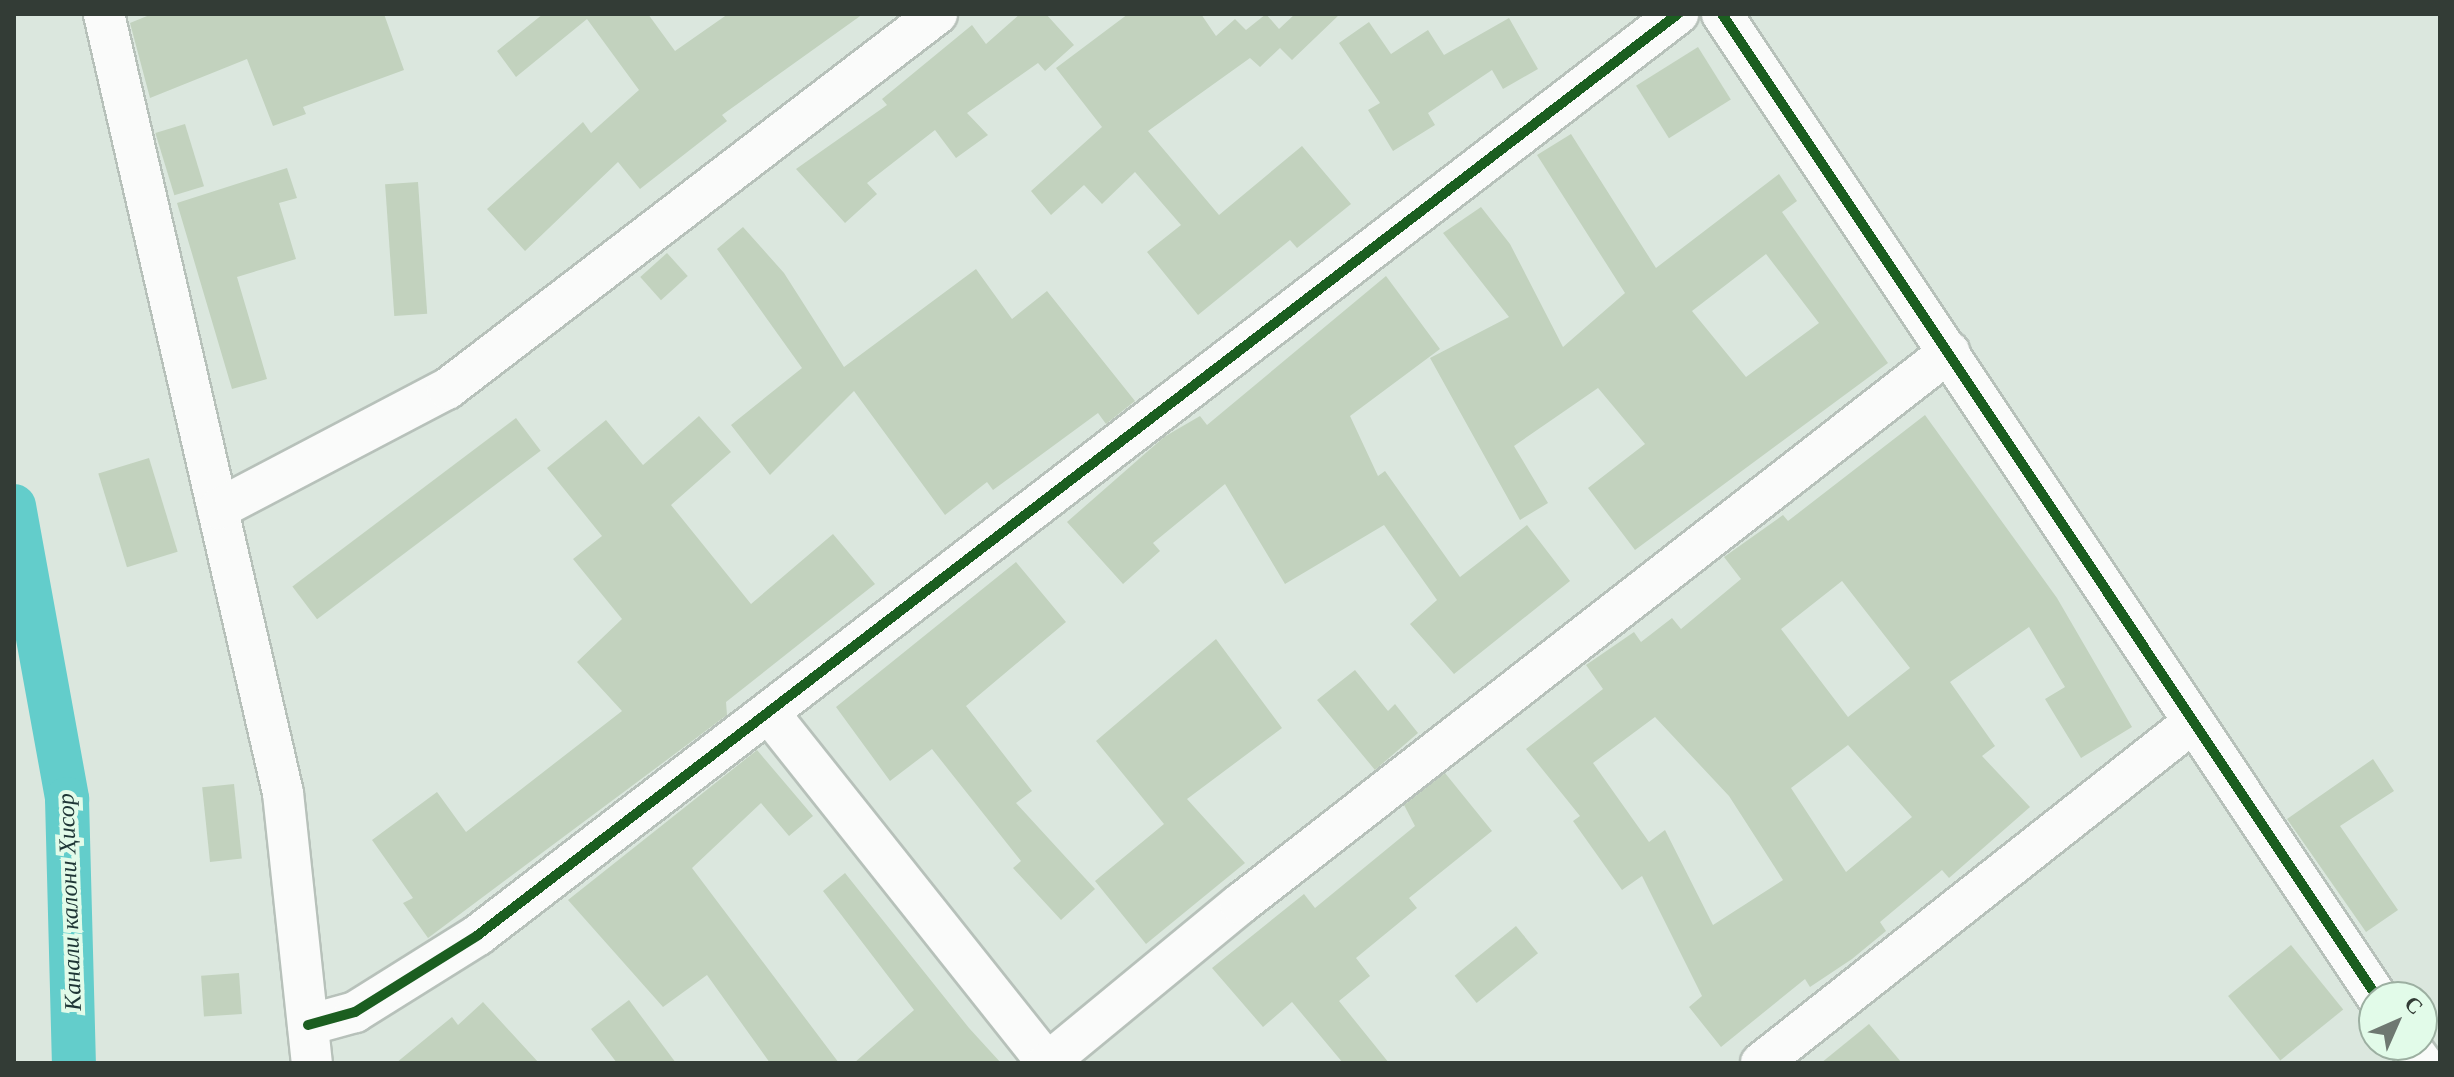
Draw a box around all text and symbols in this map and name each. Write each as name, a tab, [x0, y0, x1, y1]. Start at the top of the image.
water label: Канали калони Ҳисор	[51, 793, 87, 1011]
north arrow	[2358, 981, 2438, 1061]
text: С	[2399, 990, 2429, 1020]

